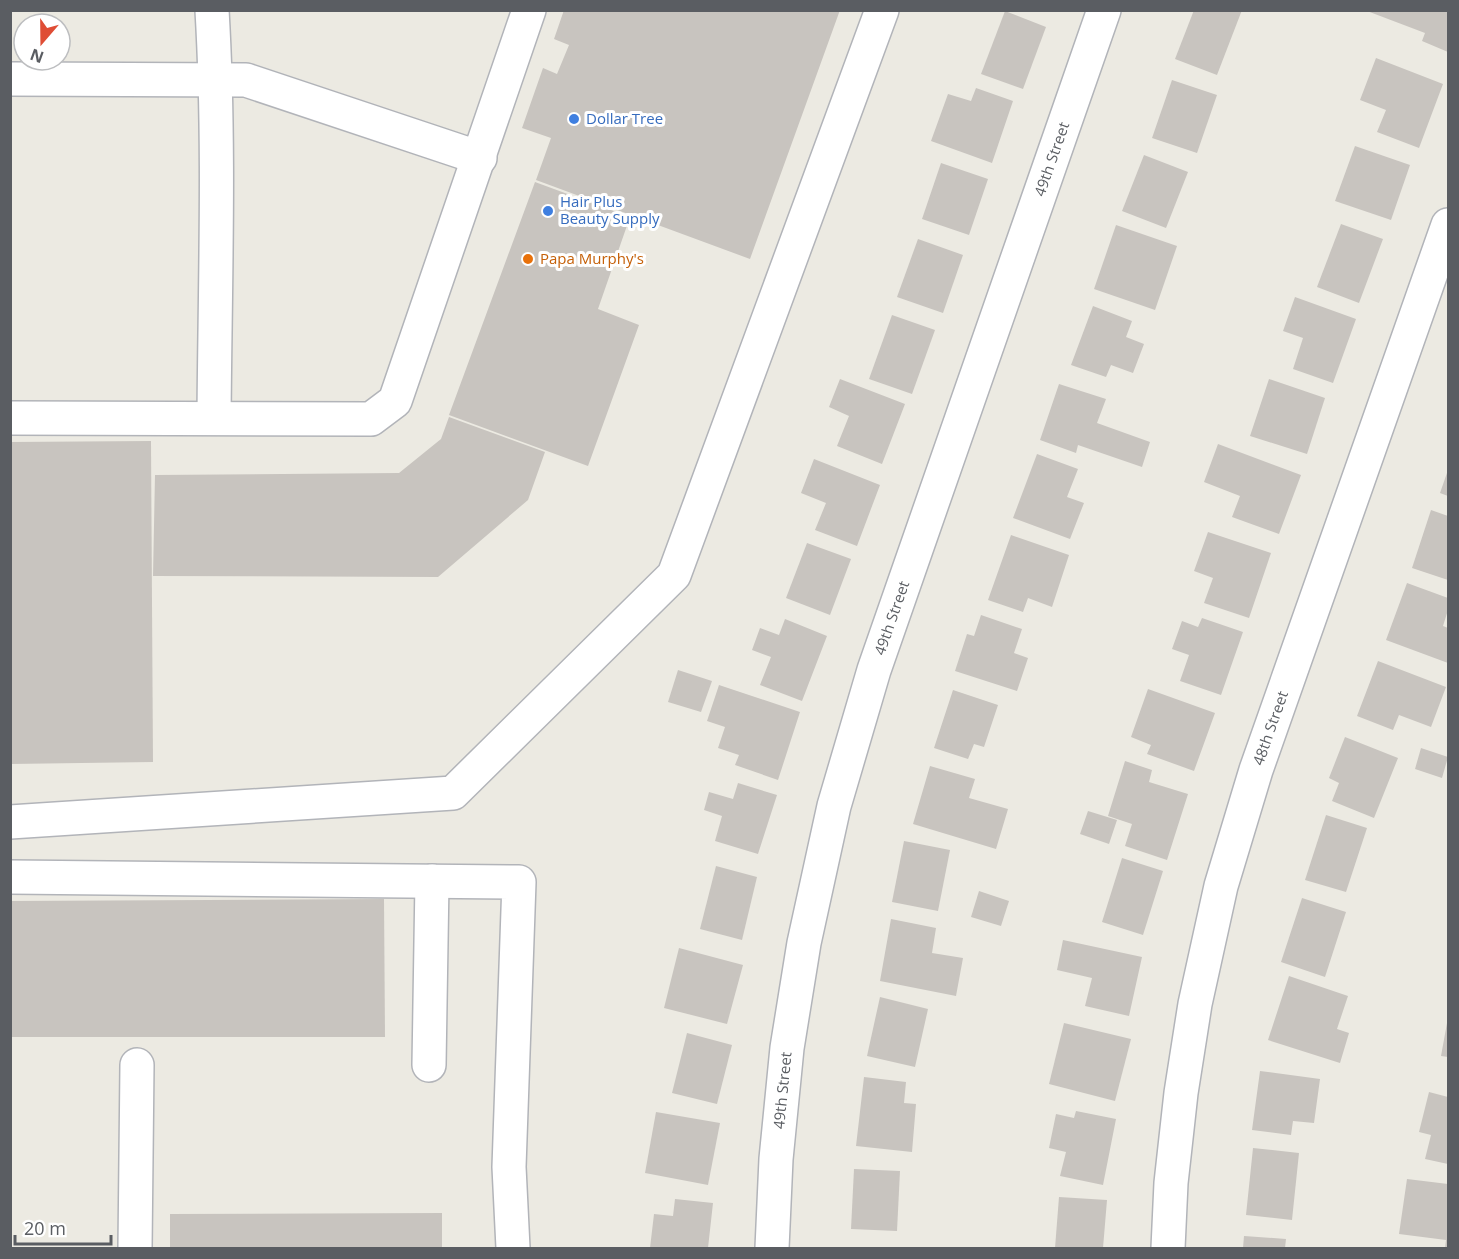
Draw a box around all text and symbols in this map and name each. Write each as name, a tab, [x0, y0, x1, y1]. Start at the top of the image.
north arrow	[12, 12, 72, 72]
text: N	[27, 44, 47, 69]
place label: Dollar Tree	[586, 108, 663, 128]
marker: Dollar Tree	[567, 112, 581, 126]
street label: 49th Street	[1029, 119, 1073, 199]
place label: Hair Plus Beauty Supply	[560, 191, 660, 228]
marker: Hair Plus Beauty Supply	[541, 204, 555, 218]
place label: Papa Murphy's	[540, 248, 644, 268]
marker: Papa Murphy's	[521, 252, 535, 266]
street label: 49th Street	[869, 578, 913, 658]
street label: 48th Street	[1247, 688, 1292, 768]
street label: 49th Street	[768, 1051, 796, 1130]
scale bar	[15, 1208, 111, 1246]
text: 20 m	[24, 1216, 66, 1240]

